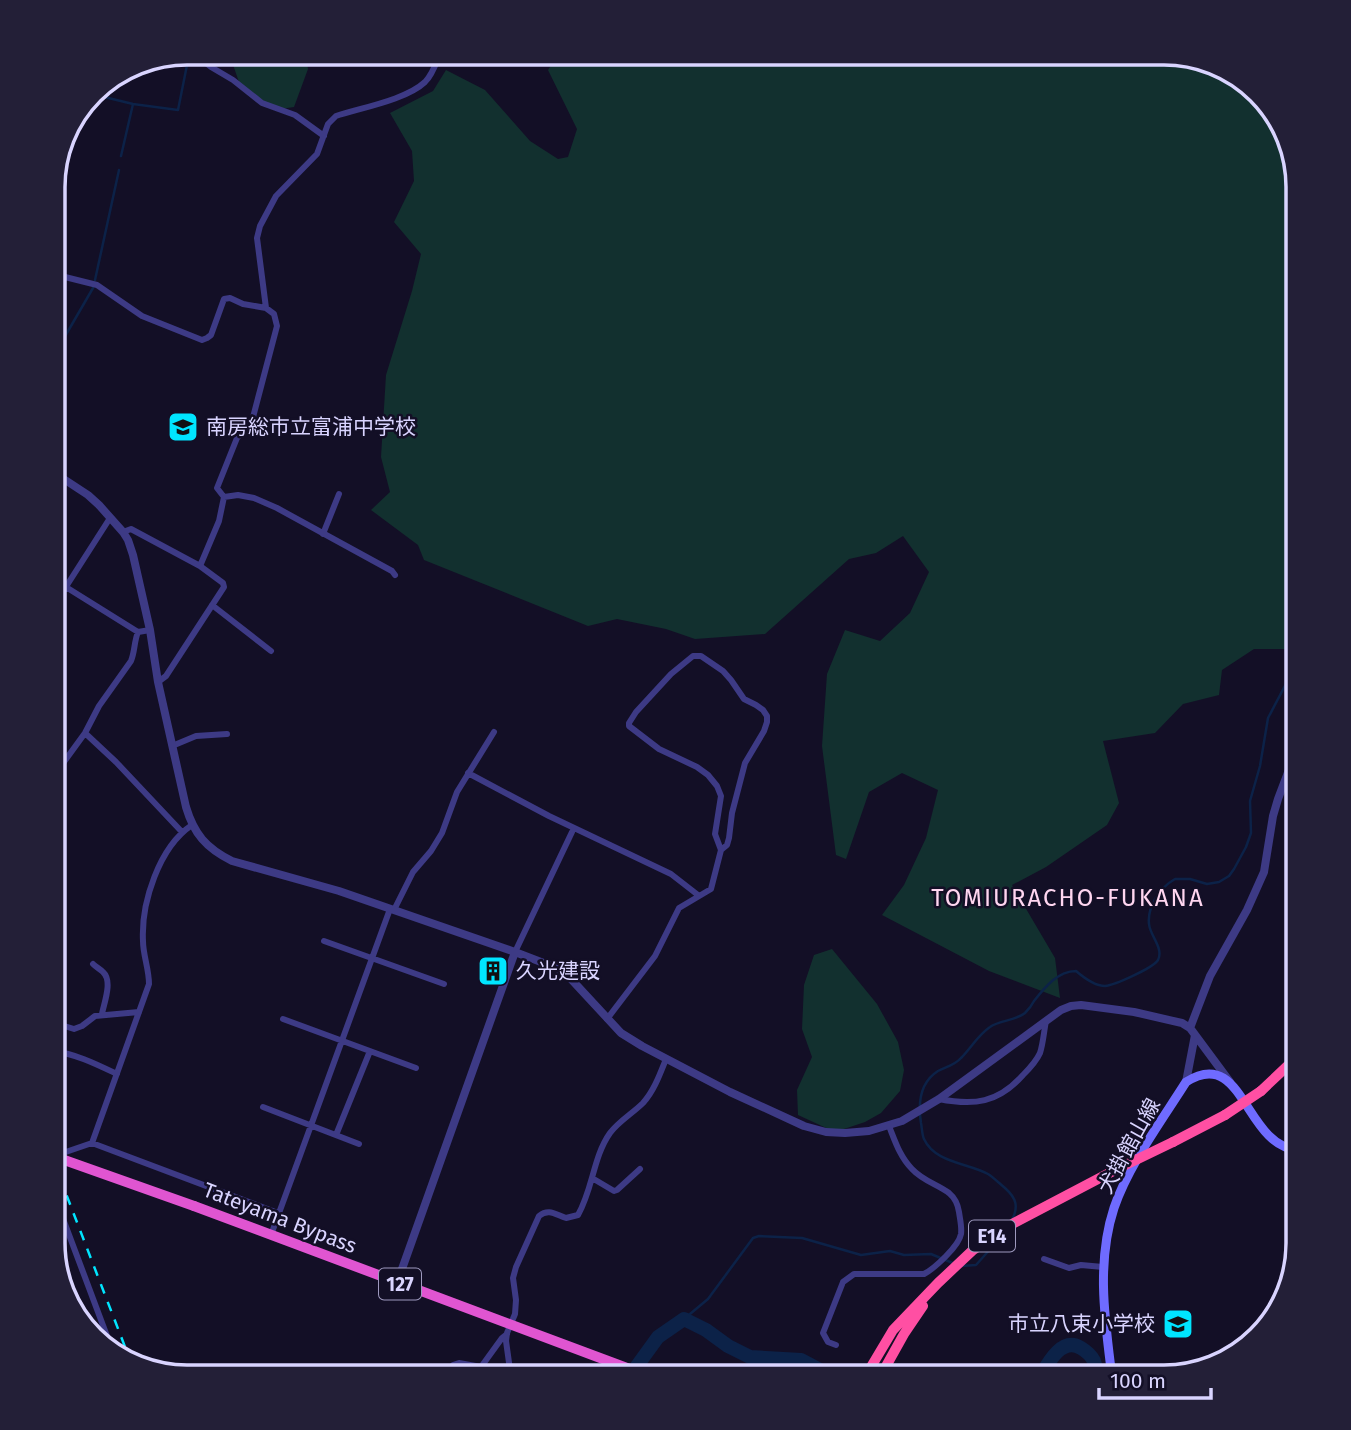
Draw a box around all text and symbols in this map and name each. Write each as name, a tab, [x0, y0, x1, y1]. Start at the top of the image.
school or university icon: 南房総市立富浦中学校	[166, 410, 200, 444]
place label: 南房総市立富浦中学校	[206, 414, 416, 440]
district label: TOMIURACHO-FUKANA	[931, 884, 1205, 912]
building icon: 久光建設	[476, 954, 510, 988]
place label: 久光建設	[516, 958, 600, 984]
street label: 犬掛館山線	[1092, 1094, 1166, 1198]
street label: Tateyama Bypass	[200, 1177, 361, 1259]
road number: E14	[969, 1220, 1015, 1252]
road number: 127	[379, 1268, 421, 1300]
school or university icon: 市立八束小学校	[1161, 1307, 1195, 1341]
place label: 市立八束小学校	[1008, 1311, 1155, 1337]
scale bar	[1099, 1356, 1211, 1400]
text: 100 m	[1110, 1368, 1166, 1394]

